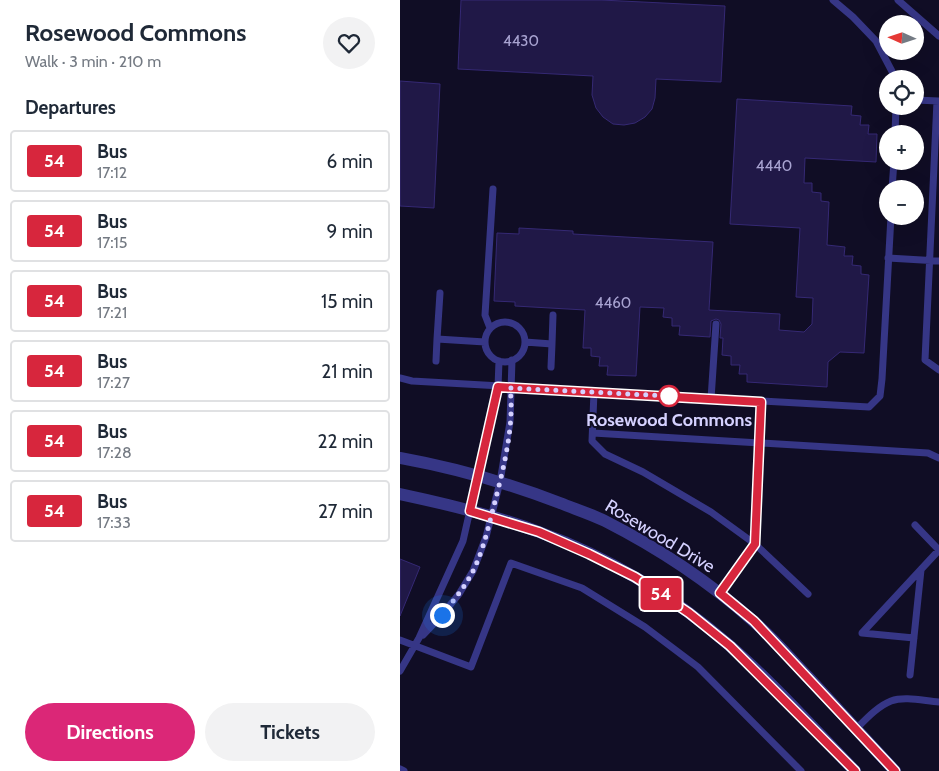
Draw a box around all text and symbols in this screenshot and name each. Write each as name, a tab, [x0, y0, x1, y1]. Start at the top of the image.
north arrow	[879, 15, 924, 60]
map controls	[879, 15, 924, 225]
button: heart	[323, 17, 375, 69]
text: Rosewood Commons	[25, 18, 246, 47]
house number: 4430	[503, 32, 539, 50]
text: Walk · 3 min · 210 m	[25, 52, 161, 71]
button: locate	[879, 70, 924, 115]
text: Departures	[25, 96, 116, 119]
button: +	[879, 125, 924, 170]
text: Bus	[97, 140, 127, 163]
text: 54	[44, 150, 65, 172]
text: 6 min	[327, 150, 373, 173]
house number: 4440	[756, 157, 792, 175]
text: 17:12	[97, 163, 127, 182]
button: −	[879, 180, 924, 225]
text: Bus	[97, 210, 127, 233]
text: 54	[44, 220, 65, 242]
text: 9 min	[327, 220, 373, 243]
text: 17:15	[97, 233, 127, 252]
text: Bus	[97, 280, 127, 303]
text: 54	[44, 290, 65, 312]
text: 15 min	[321, 290, 373, 313]
house number: 4460	[595, 294, 631, 312]
text: 17:21	[97, 303, 127, 322]
text: Bus	[97, 350, 127, 373]
text: 54	[44, 360, 65, 382]
text: 21 min	[321, 360, 373, 383]
text: 17:27	[97, 373, 130, 392]
marker: Rosewood Commons	[658, 385, 680, 407]
place label: Rosewood Commons	[586, 409, 752, 431]
text: Bus	[97, 420, 127, 443]
text: 54	[44, 430, 65, 452]
text: 22 min	[318, 430, 373, 453]
text: 17:28	[97, 443, 132, 462]
text: Bus	[97, 490, 127, 513]
street label: Rosewood Drive	[601, 495, 719, 577]
text: 54	[44, 500, 65, 522]
text: 27 min	[318, 500, 373, 523]
text: 17:33	[97, 513, 131, 532]
line badge: 54	[638, 578, 684, 610]
text: 54	[651, 583, 671, 605]
your location	[430, 603, 455, 628]
button: Directions	[25, 703, 195, 761]
button: Tickets	[205, 703, 375, 761]

